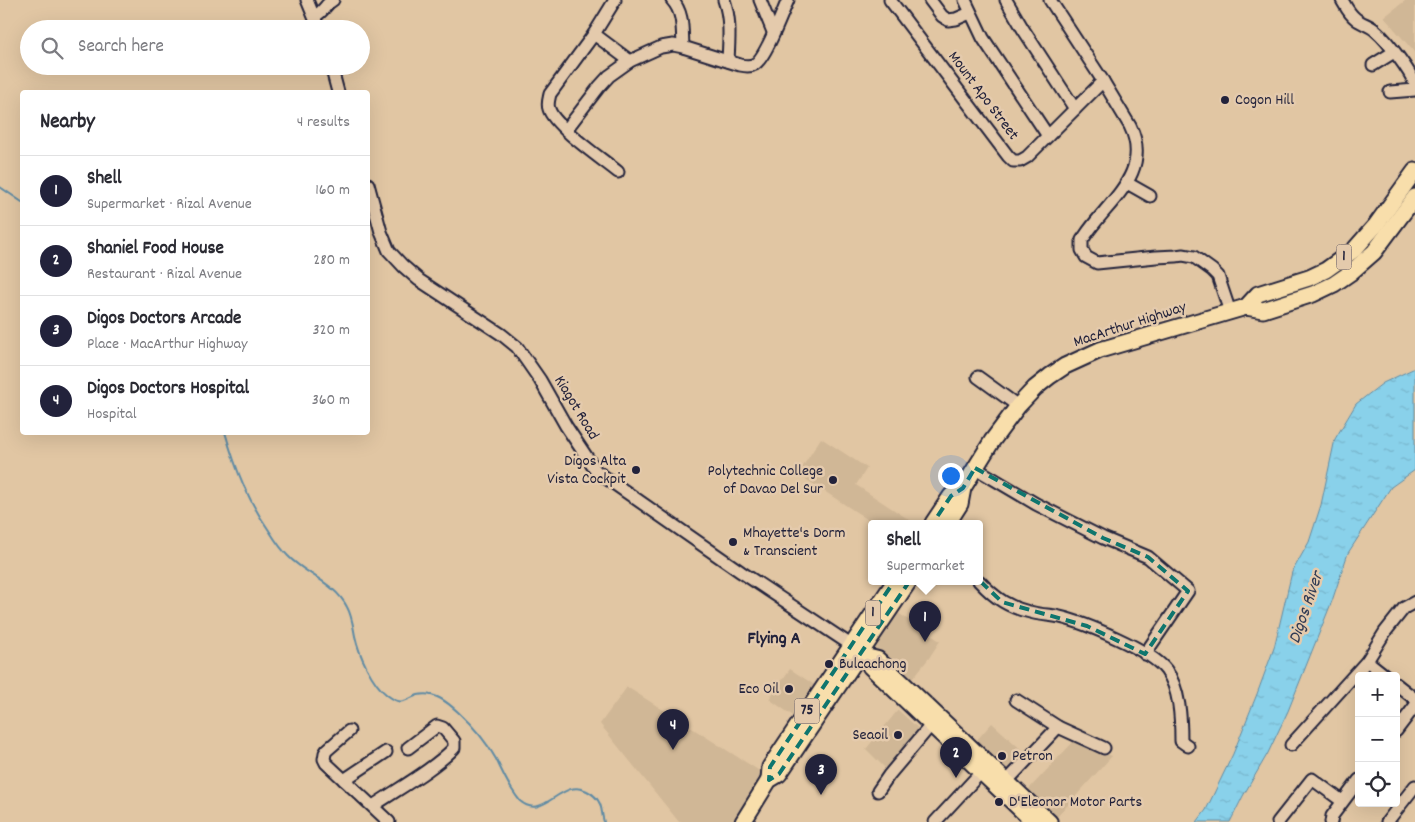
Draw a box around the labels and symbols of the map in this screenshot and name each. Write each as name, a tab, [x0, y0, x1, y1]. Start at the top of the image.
street label: Mount Apo Street	[942, 47, 1024, 145]
place label: Cogon Hill	[1235, 89, 1294, 112]
marker: Cogon Hill	[1219, 94, 1231, 106]
road number: 1	[1336, 244, 1352, 270]
street label: MacArthur Highway	[1071, 296, 1190, 354]
street label: Kiagot Road	[548, 371, 604, 445]
place label: Digos Alta Vista Cockpit	[547, 450, 626, 491]
place label: Polytechnic College of Davao Del Sur	[707, 460, 823, 501]
your location	[938, 463, 964, 489]
marker: Digos Alta Vista Cockpit	[630, 464, 642, 476]
marker: Polytechnic College of Davao Del Sur	[827, 474, 839, 486]
place label: Mhayette's Dorm & Transcient	[743, 522, 845, 563]
marker: Mhayette's Dorm & Transcient	[727, 536, 739, 548]
water label: Digos River	[1283, 567, 1332, 647]
road number: 1	[866, 600, 880, 626]
pin: 1	[909, 601, 941, 642]
district label: Flying A	[747, 627, 801, 652]
place label: Bulcachong	[839, 653, 907, 676]
marker: Bulcachong	[823, 658, 835, 670]
place label: Eco Oil	[739, 678, 779, 701]
marker: Eco Oil	[783, 683, 795, 695]
road number: 75	[794, 698, 820, 724]
pin: 4	[657, 709, 689, 750]
place label: Seaoil	[853, 724, 888, 747]
marker: Seaoil	[892, 729, 904, 741]
pin: 2	[940, 737, 972, 778]
place label: Petron	[1012, 745, 1053, 768]
marker: Petron	[996, 750, 1008, 762]
pin: 3	[805, 754, 837, 795]
place label: D'Eleonor Motor Parts	[1009, 791, 1142, 814]
marker: D'Eleonor Motor Parts	[993, 796, 1005, 808]

